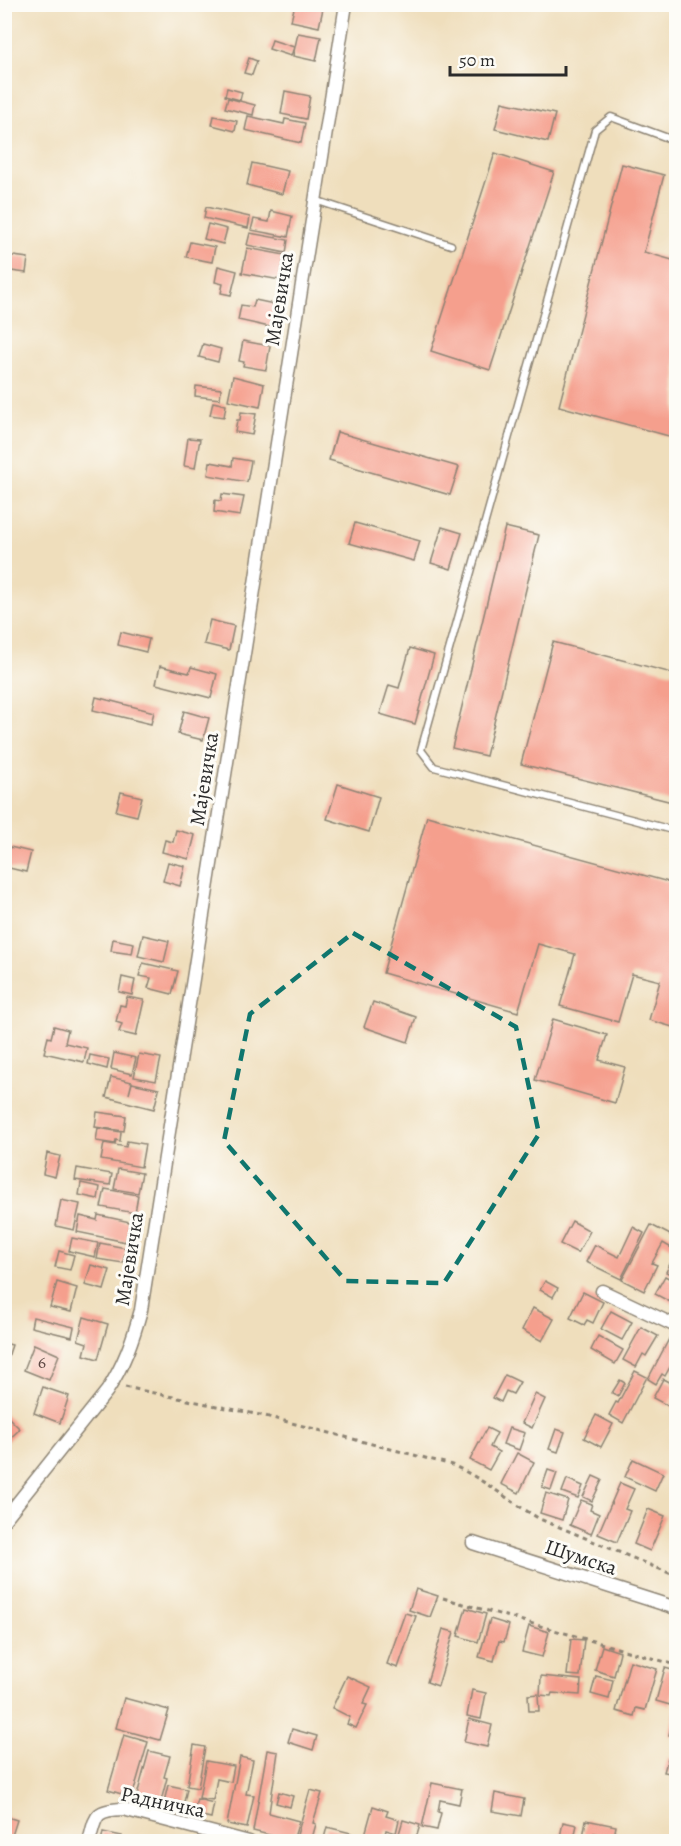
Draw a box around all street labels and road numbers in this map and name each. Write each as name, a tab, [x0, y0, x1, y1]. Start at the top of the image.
street label: Мајевичка	[258, 250, 300, 348]
street label: Мајевичка	[183, 730, 225, 828]
street label: Мајевичка	[108, 1210, 150, 1308]
street label: Шумска	[541, 1532, 621, 1582]
street label: Радничка	[118, 1779, 208, 1825]

